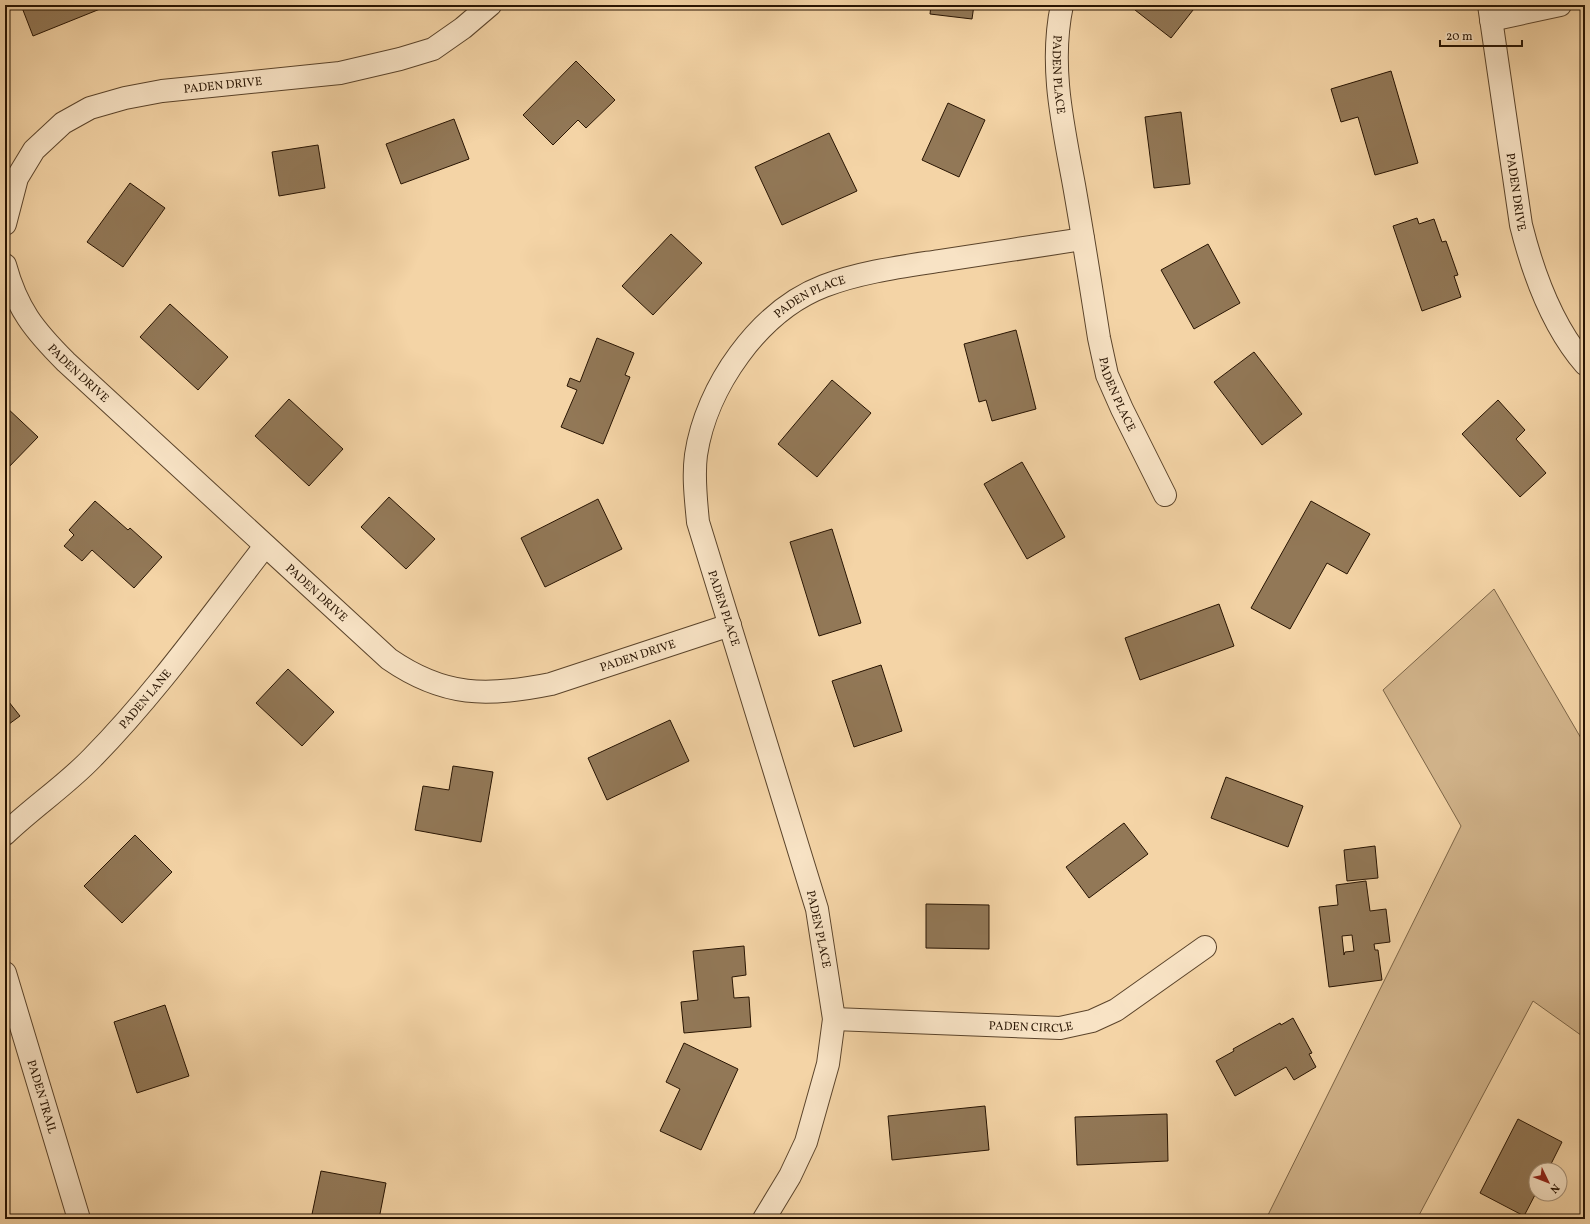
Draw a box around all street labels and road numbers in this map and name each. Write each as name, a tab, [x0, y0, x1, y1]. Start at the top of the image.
street label: PADEN PLACE	[1048, 35, 1068, 115]
street label: PADEN DRIVE	[183, 74, 263, 98]
street label: PADEN DRIVE	[1502, 152, 1529, 233]
street label: PADEN PLACE	[771, 272, 848, 322]
street label: PADEN DRIVE	[44, 341, 112, 407]
street label: PADEN PLACE	[1094, 356, 1139, 434]
street label: PADEN DRIVE	[282, 561, 351, 626]
street label: PADEN PLACE	[703, 568, 743, 648]
street label: PADEN DRIVE	[598, 636, 678, 676]
street label: PADEN LANE	[116, 666, 176, 733]
street label: PADEN PLACE	[802, 889, 834, 970]
street label: PADEN CIRCLE	[988, 1018, 1075, 1037]
street label: PADEN TRAIL	[23, 1058, 60, 1136]

